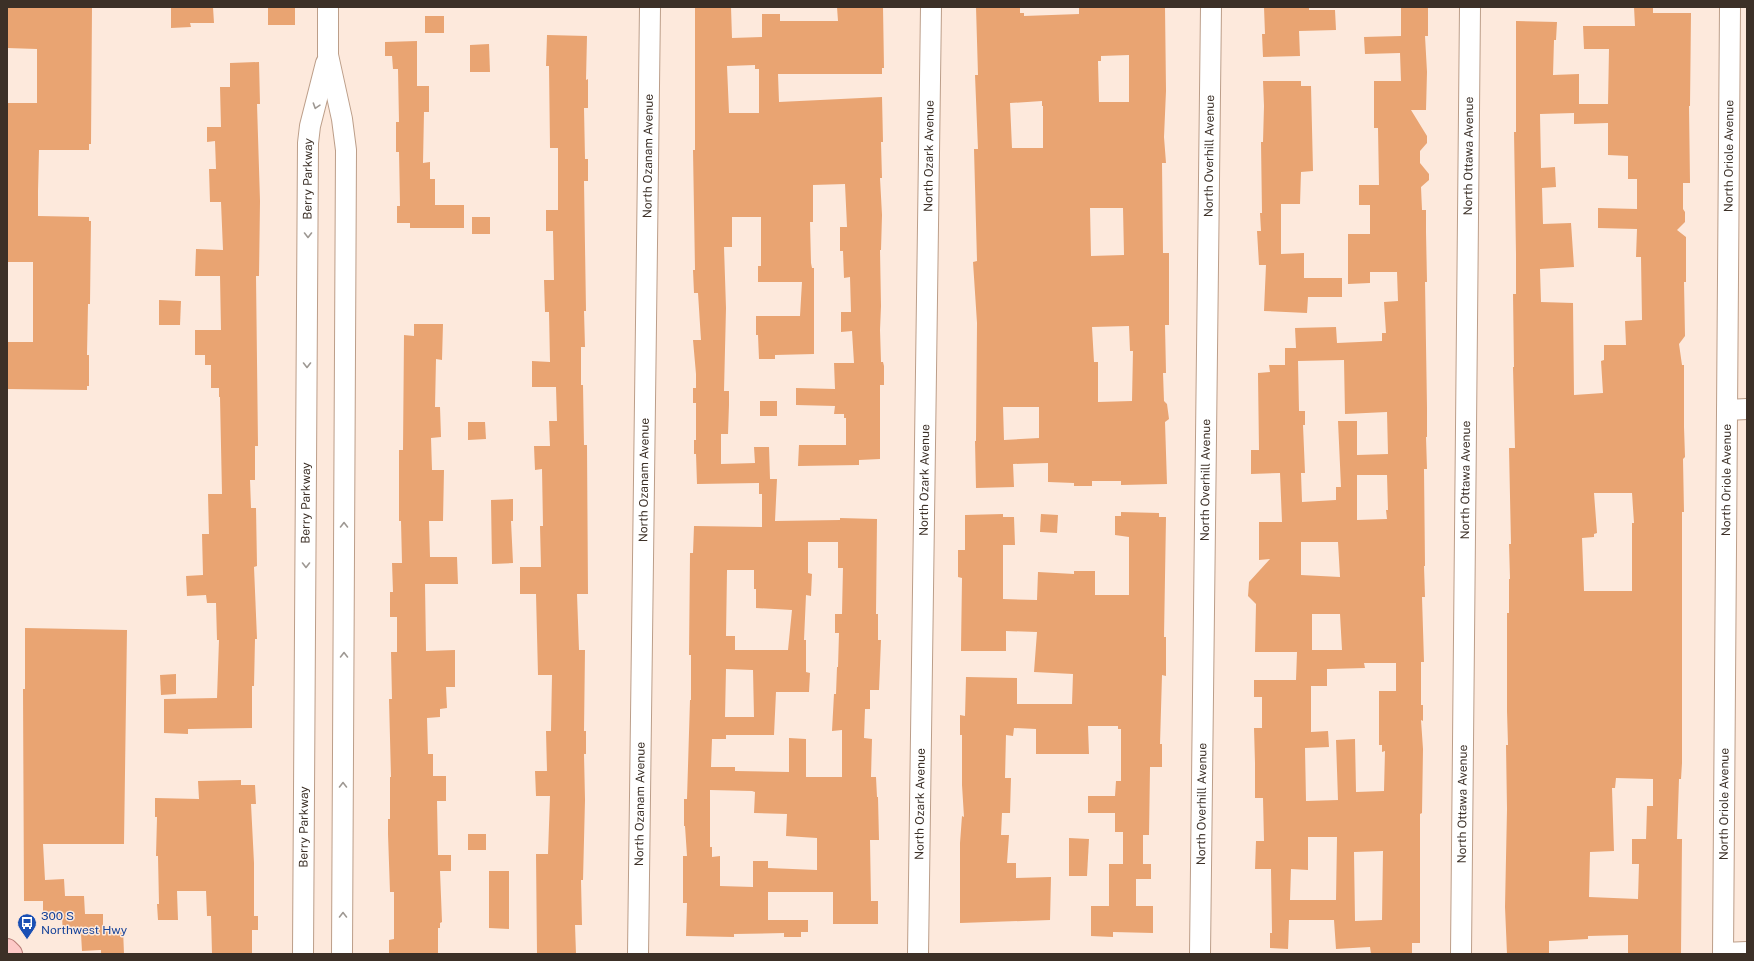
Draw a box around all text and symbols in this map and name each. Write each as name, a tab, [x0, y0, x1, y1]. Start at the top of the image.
street label: North Ozanam Avenue	[640, 94, 656, 218]
street label: North Overhill Avenue	[1202, 95, 1217, 217]
street label: North Ottawa Avenue	[1461, 96, 1476, 215]
street label: North Ozark Avenue	[921, 100, 937, 212]
street label: North Oriole Avenue	[1721, 100, 1736, 212]
one-way arrow	[312, 103, 320, 110]
street label: Berry Parkway	[301, 137, 316, 220]
one-way arrow	[304, 232, 312, 238]
one-way arrow	[303, 362, 311, 368]
street label: North Ozanam Avenue	[636, 418, 652, 542]
street label: North Overhill Avenue	[1198, 419, 1213, 541]
street label: North Ottawa Avenue	[1458, 420, 1473, 539]
street label: North Ozark Avenue	[917, 424, 932, 536]
street label: North Oriole Avenue	[1719, 424, 1734, 536]
street label: Berry Parkway	[299, 462, 313, 544]
one-way arrow	[340, 522, 349, 528]
one-way arrow	[301, 562, 310, 568]
one-way arrow	[340, 652, 348, 658]
street label: North Ozanam Avenue	[632, 742, 648, 866]
street label: North Overhill Avenue	[1194, 743, 1209, 865]
street label: North Ottawa Avenue	[1455, 744, 1470, 863]
street label: North Ozark Avenue	[912, 748, 928, 860]
street label: North Oriole Avenue	[1717, 748, 1732, 860]
one-way arrow	[339, 782, 347, 788]
street label: Berry Parkway	[297, 786, 311, 868]
place label: 300 S Northwest Hwy	[41, 909, 128, 937]
bus stop icon: 300 S Northwest Hwy	[16, 912, 38, 940]
one-way arrow	[339, 912, 347, 918]

